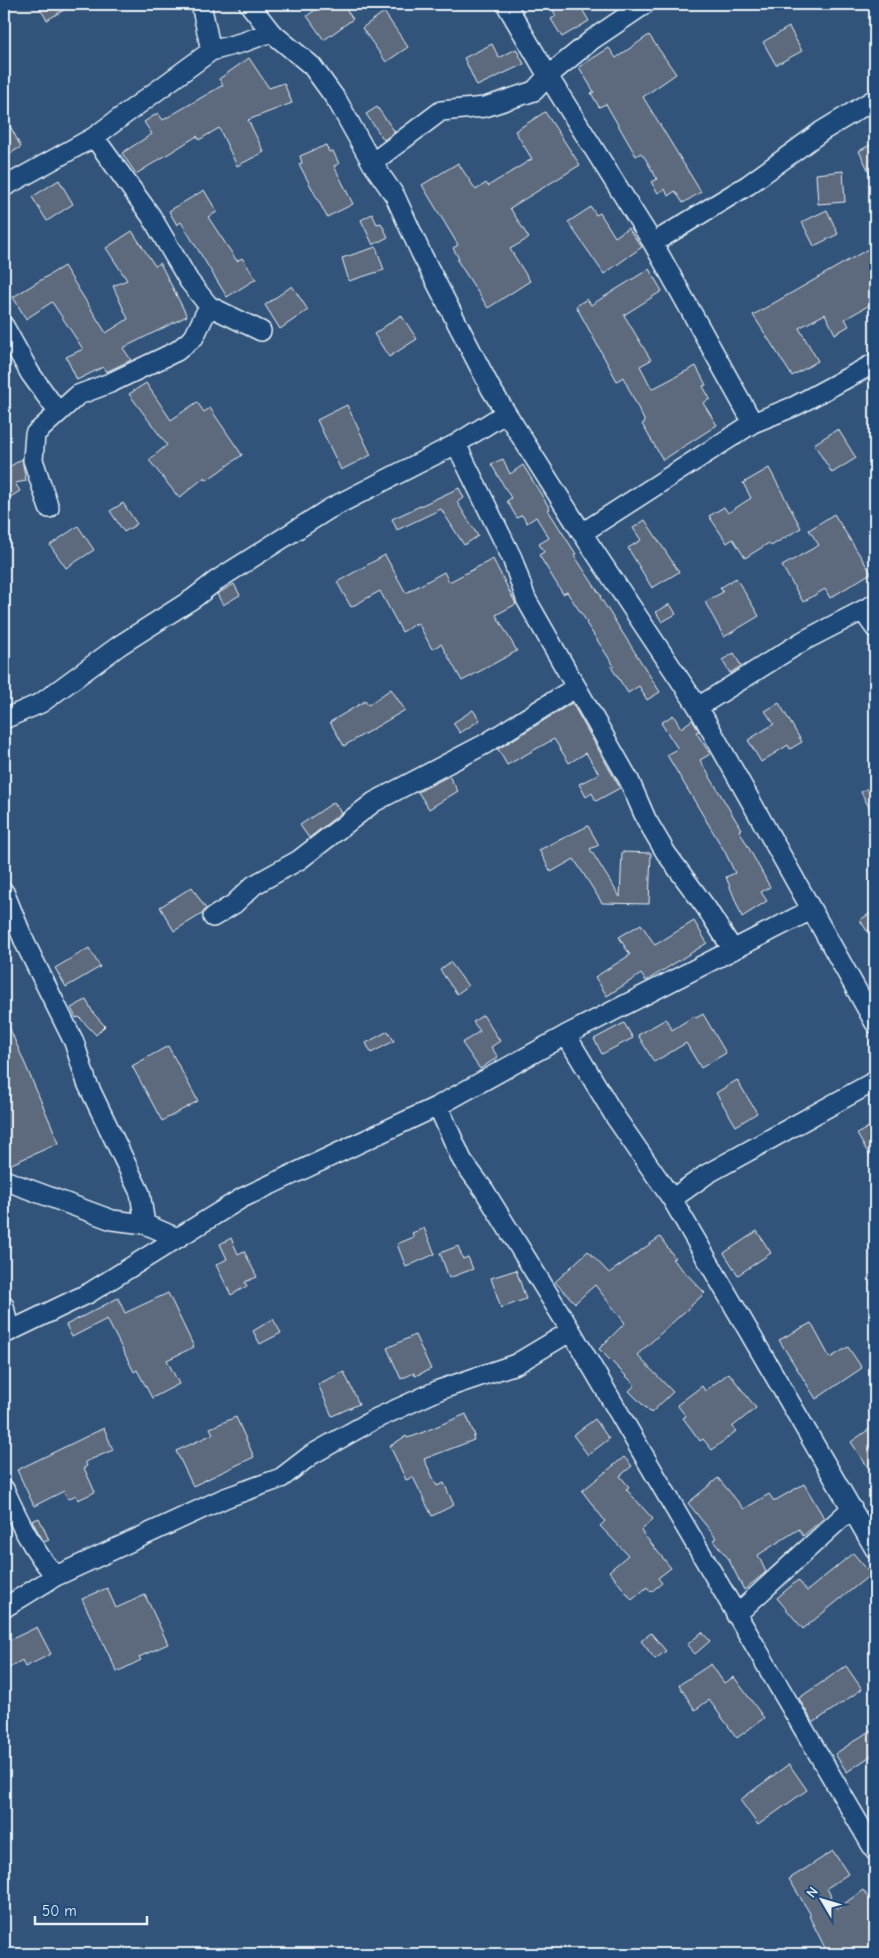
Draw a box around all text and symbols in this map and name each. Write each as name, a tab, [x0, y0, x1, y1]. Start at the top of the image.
north arrow	[796, 1876, 846, 1926]
text: N	[803, 1883, 822, 1901]
scale bar	[35, 1893, 148, 1925]
text: 50 m	[42, 1902, 77, 1920]

